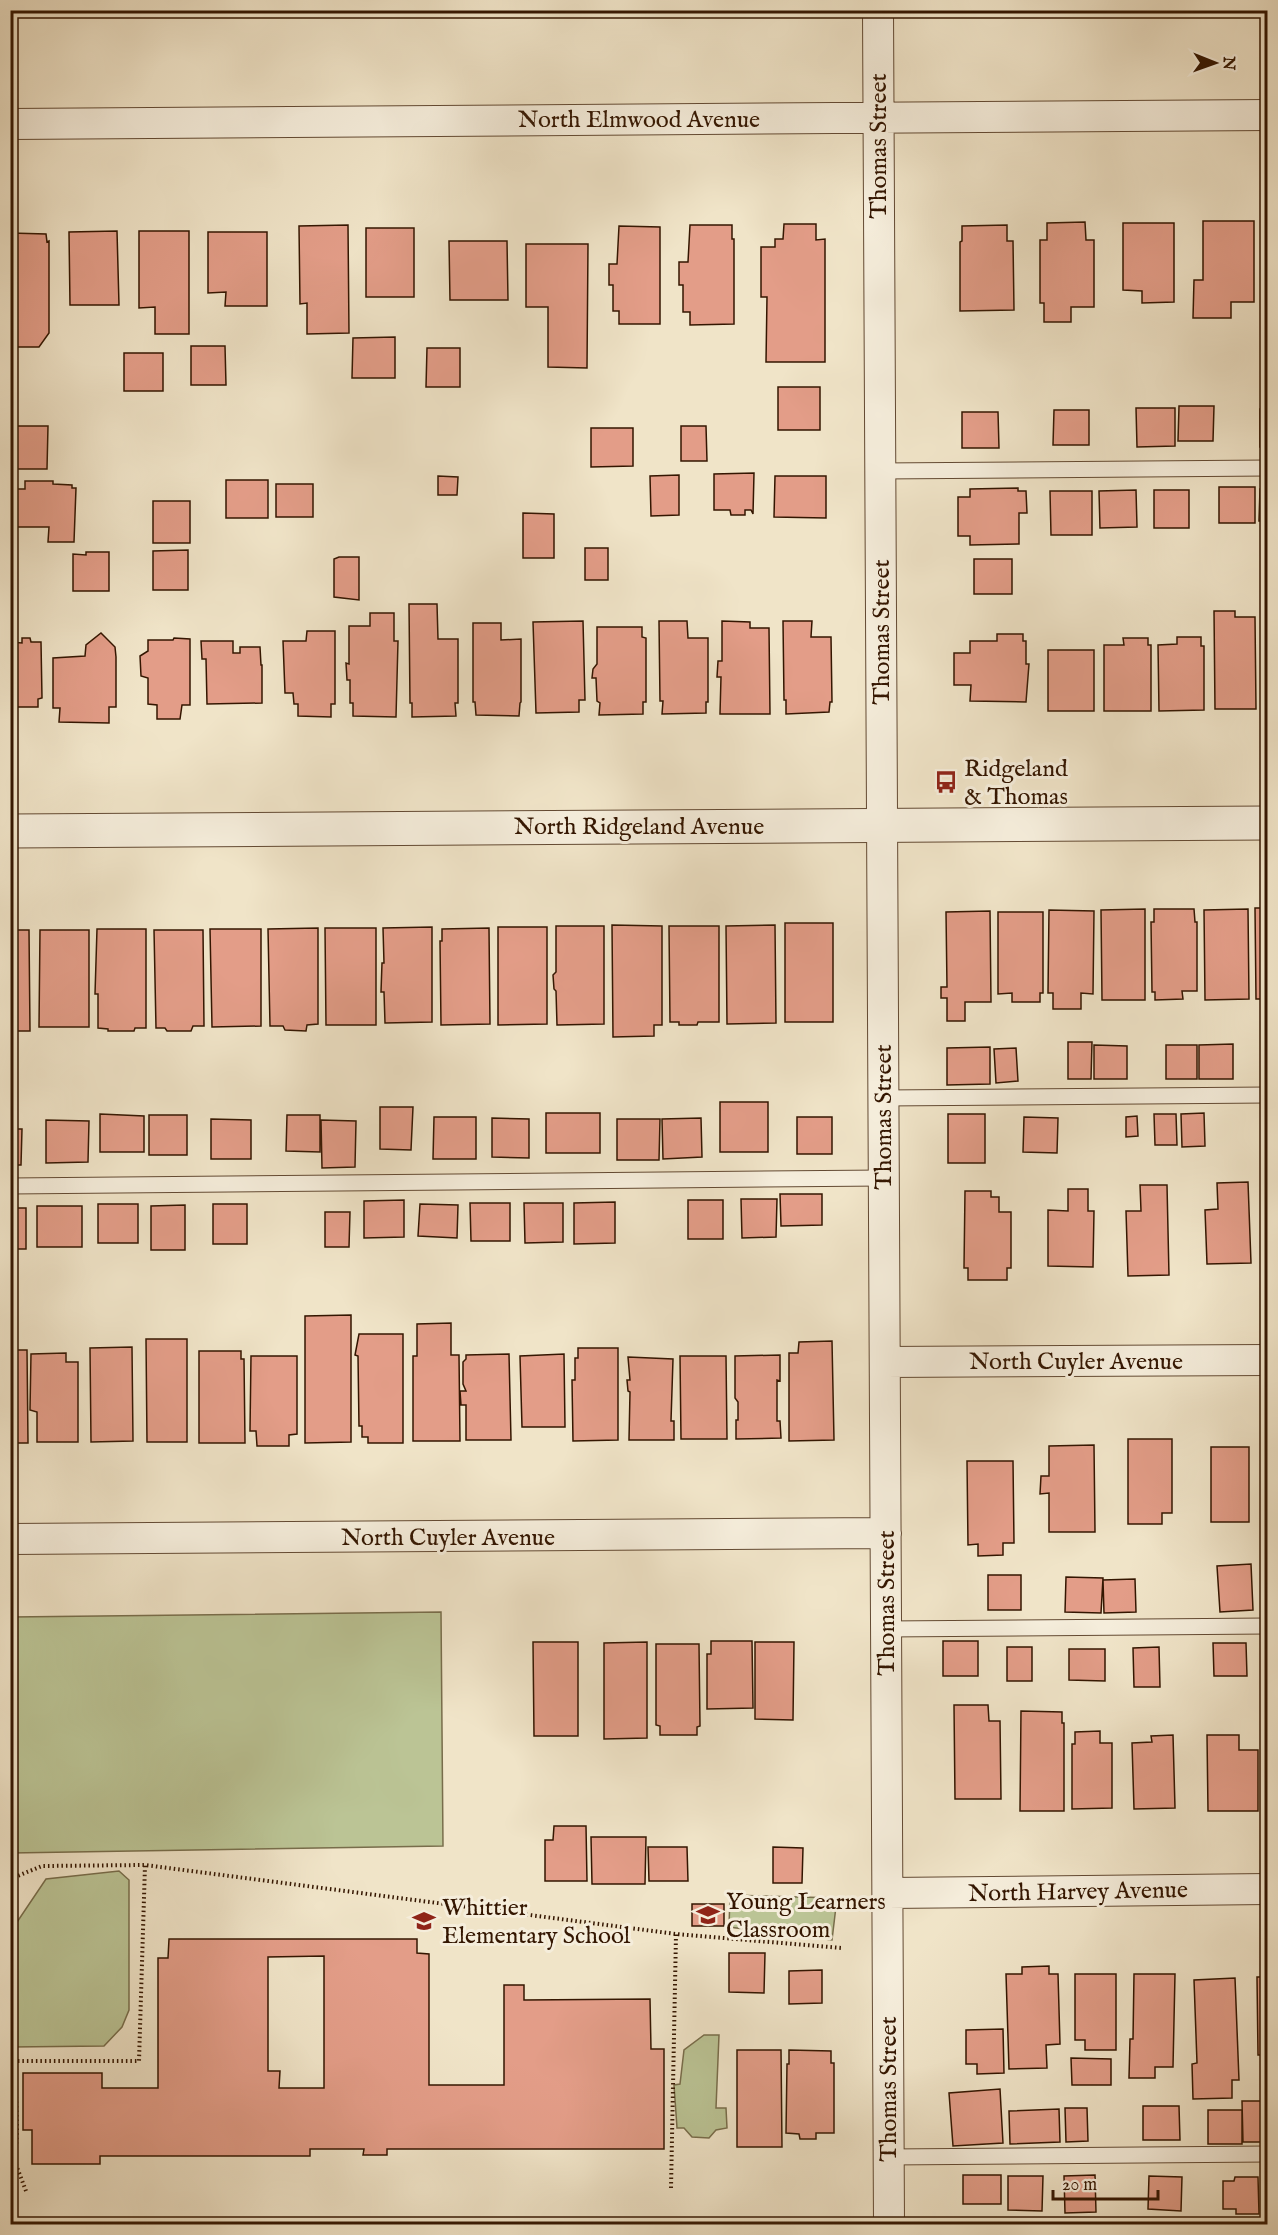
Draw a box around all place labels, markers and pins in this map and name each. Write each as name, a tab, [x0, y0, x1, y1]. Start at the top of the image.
place label: Ridgeland & Thomas	[964, 754, 1068, 813]
bus stop icon: Ridgeland & Thomas	[933, 769, 959, 795]
place label: Young Learners Classroom	[726, 1887, 886, 1946]
place label: Whittier Elementary School	[442, 1893, 631, 1952]
school or university icon: Young Learners Classroom	[695, 1902, 721, 1928]
school or university icon: Whittier Elementary School	[411, 1908, 437, 1934]

